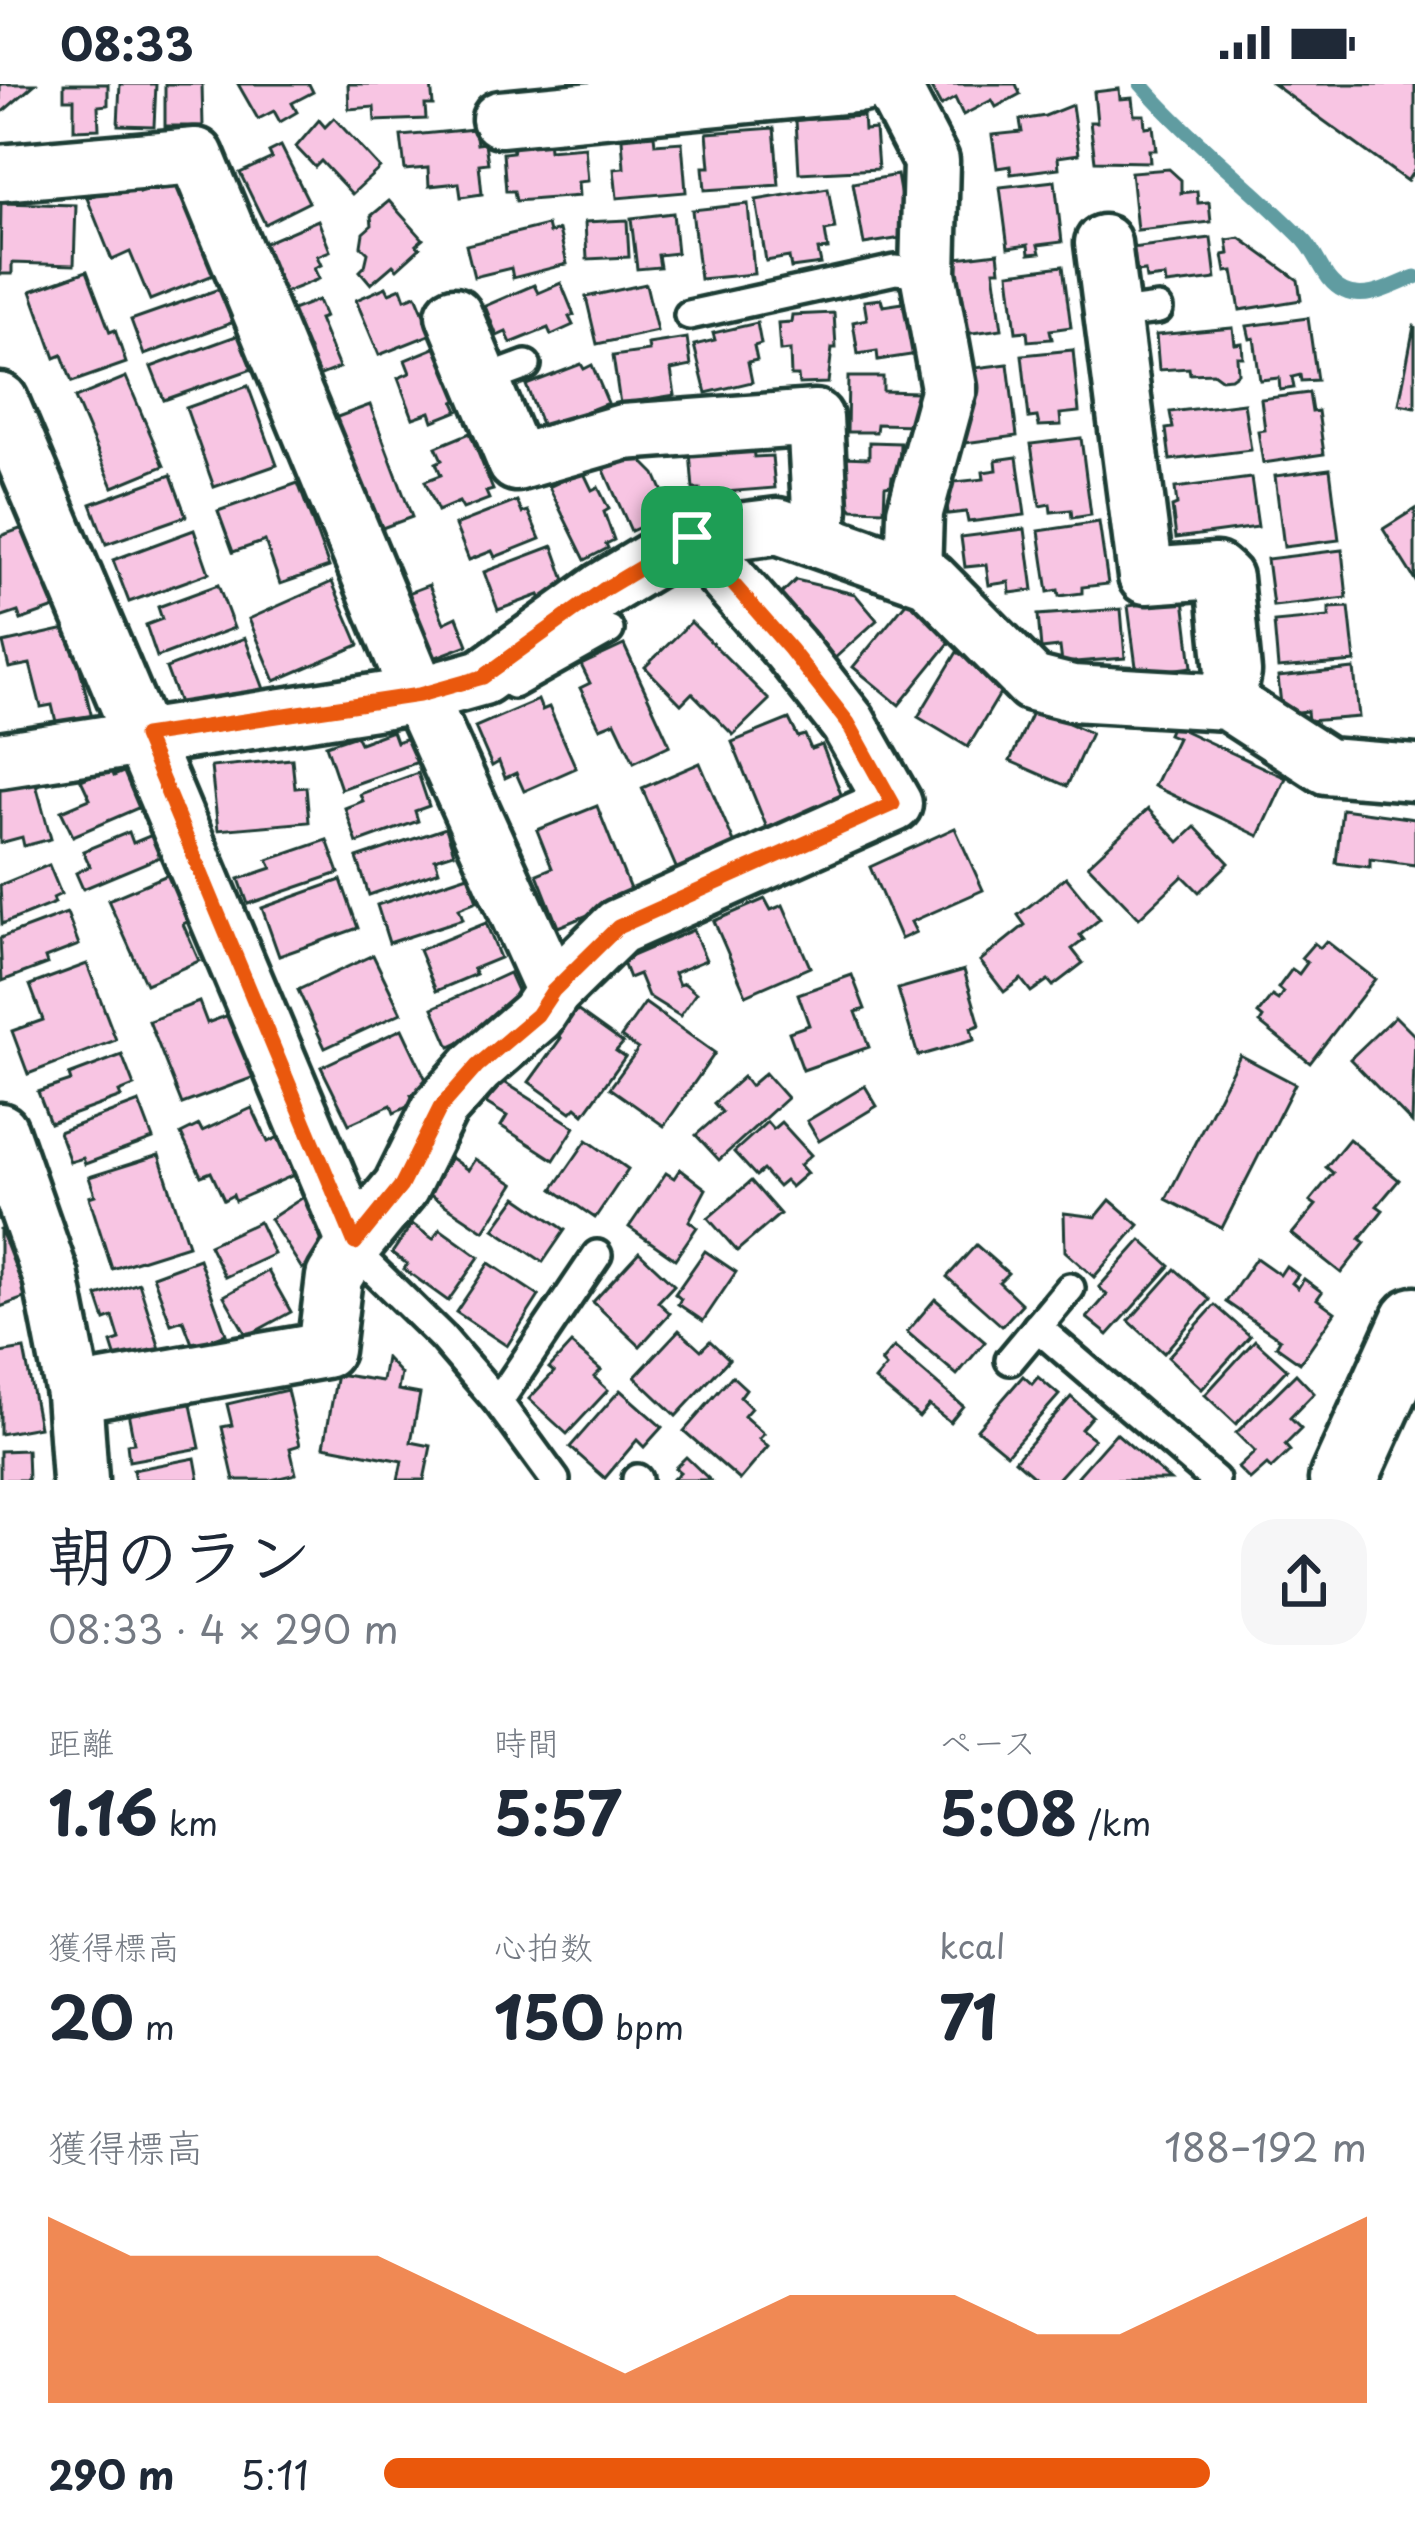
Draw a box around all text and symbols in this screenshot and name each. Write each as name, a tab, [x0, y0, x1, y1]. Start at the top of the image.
text: 08:33	[60, 8, 194, 76]
pin	[641, 486, 743, 588]
icon: arrive	[659, 504, 725, 570]
text: 朝のラン	[48, 1503, 312, 1602]
button: share	[1241, 1519, 1367, 1645]
text: 08:33 · 4 × 290 m	[48, 1598, 399, 1657]
text: 距離	[48, 1716, 114, 1766]
text: 時間	[494, 1716, 560, 1766]
text: ペース	[939, 1716, 1036, 1766]
text: 1.16	[48, 1766, 158, 1856]
text: 5:57	[494, 1766, 622, 1856]
text: 5:08	[939, 1766, 1077, 1856]
text: km	[158, 1797, 218, 1847]
text: /km	[1077, 1797, 1151, 1847]
text: 獲得標高	[48, 1920, 180, 1970]
text: 心拍数	[494, 1920, 593, 1970]
text: kcal	[939, 1920, 1005, 1970]
text: 20	[48, 1970, 134, 2060]
text: 150	[494, 1970, 605, 2060]
text: 71	[939, 1970, 998, 2060]
text: m	[134, 2001, 175, 2051]
text: bpm	[605, 2001, 684, 2051]
text: 獲得標高	[48, 2116, 204, 2175]
text: 188–192 m	[1164, 2116, 1367, 2175]
text: 290 m	[48, 2444, 174, 2503]
text: 5:11	[240, 2444, 309, 2503]

